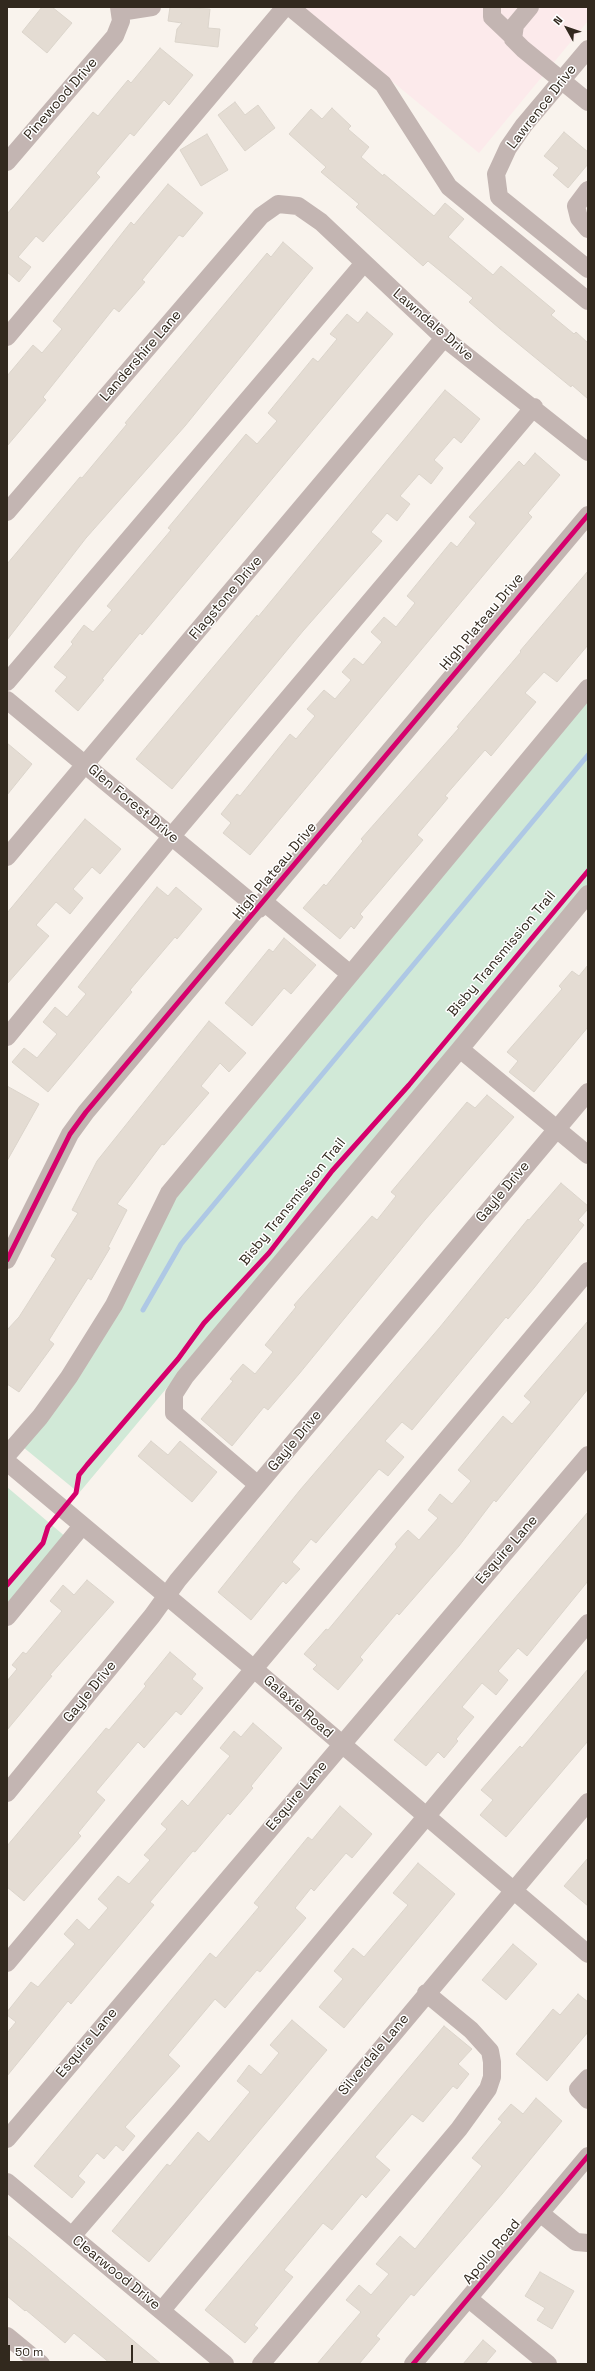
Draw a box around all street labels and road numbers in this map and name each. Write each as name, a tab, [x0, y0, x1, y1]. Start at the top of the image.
street label: Pinewood Drive	[21, 55, 101, 143]
street label: Lawrence Drive	[504, 61, 580, 153]
street label: Lawndale Drive	[389, 285, 477, 365]
street label: Landershire Lane	[97, 307, 185, 405]
street label: Flagstone Drive	[186, 553, 266, 643]
street label: High Plateau Drive	[437, 570, 527, 674]
street label: Glen Forest Drive	[84, 761, 182, 847]
street label: High Plateau Drive	[230, 819, 320, 923]
street label: Bisby Transmission Trail	[444, 888, 560, 1020]
street label: Bisby Transmission Trail	[236, 1135, 350, 1269]
street label: Gayle Drive	[473, 1158, 533, 1226]
street label: Gayle Drive	[265, 1407, 325, 1475]
street label: Esquire Lane	[473, 1512, 541, 1588]
street label: Gayle Drive	[60, 1658, 120, 1726]
street label: Galaxie Road	[260, 1672, 336, 1742]
street label: Esquire Lane	[263, 1758, 331, 1834]
street label: Esquire Lane	[53, 2005, 121, 2081]
street label: Silverdale Lane	[335, 2011, 413, 2099]
street label: Apollo Road	[460, 2216, 524, 2288]
street label: Clearwood Drive	[69, 2232, 163, 2314]

